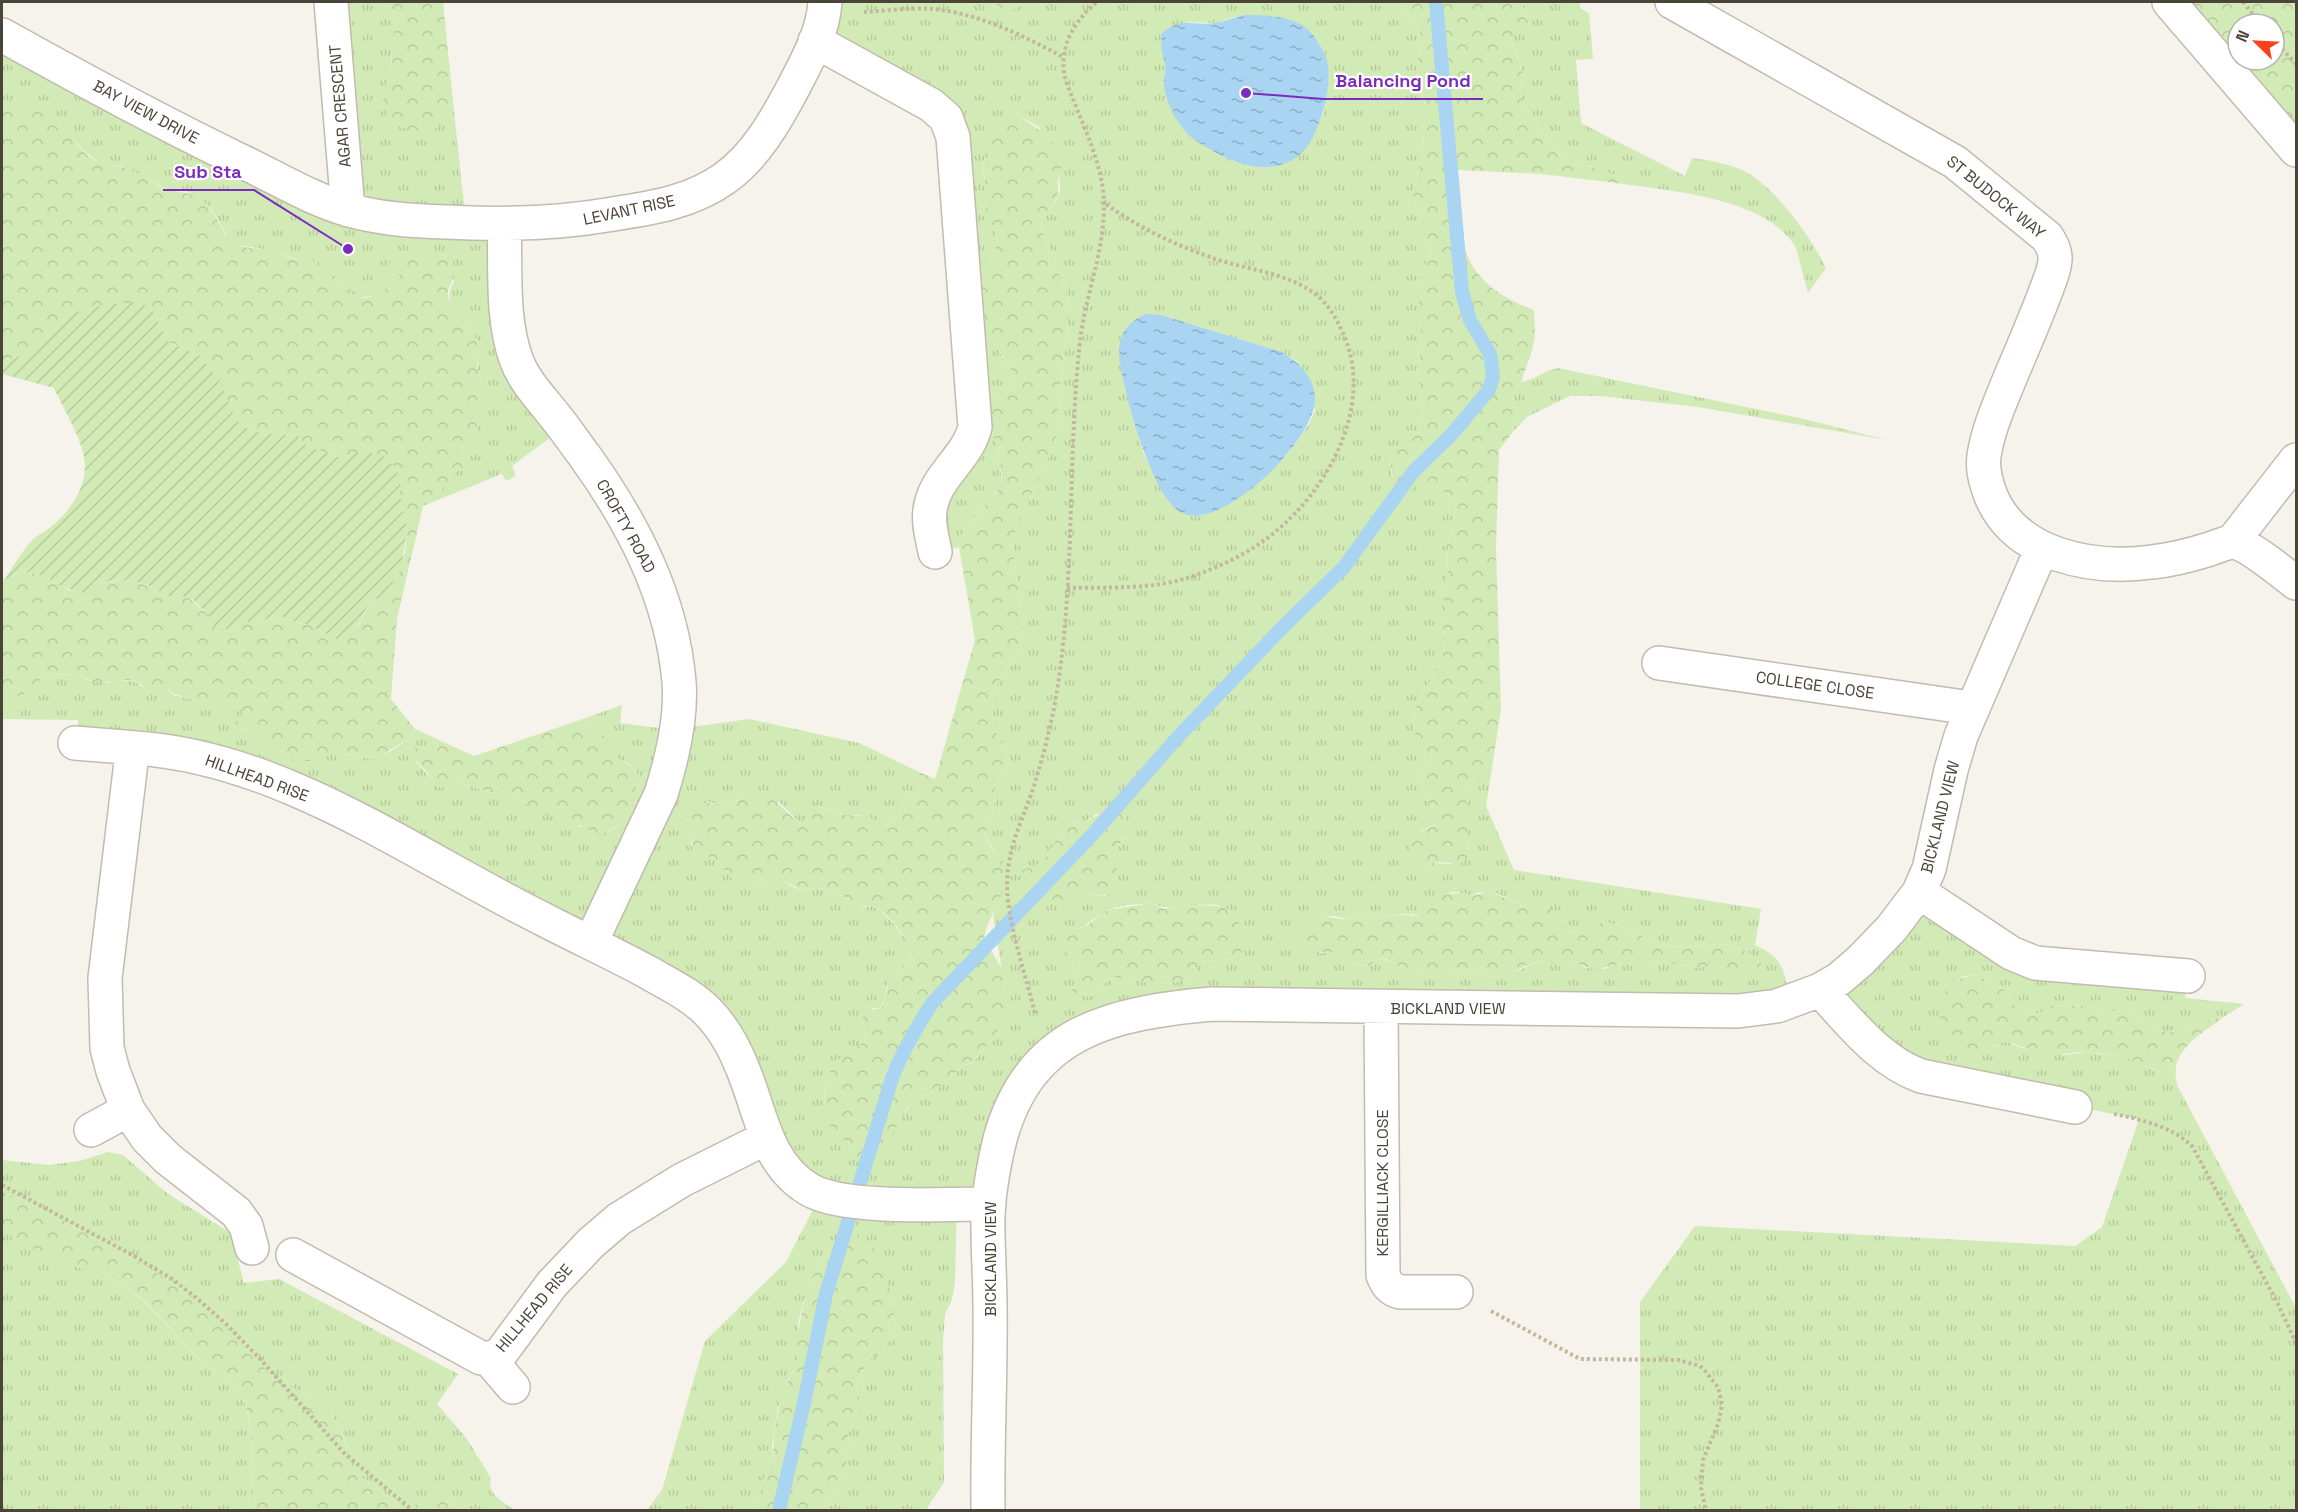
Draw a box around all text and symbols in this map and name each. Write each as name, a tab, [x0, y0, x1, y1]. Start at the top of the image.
north arrow	[2226, 12, 2286, 72]
text: N	[2231, 27, 2255, 45]
street label: AGAR CRESCENT	[324, 44, 356, 168]
callout: Balancing Pond	[1323, 63, 1483, 99]
text: Balancing Pond	[1335, 69, 1471, 92]
street label: BAY VIEW DRIVE	[89, 75, 203, 149]
street label: ST BUDOCK WAY	[1942, 151, 2050, 243]
callout: Sub Sta	[163, 154, 254, 190]
text: Sub Sta	[174, 160, 242, 183]
street label: LEVANT RISE	[581, 190, 677, 230]
street label: CROFTY ROAD	[592, 475, 660, 577]
street label: COLLEGE CLOSE	[1754, 666, 1876, 704]
street label: HILLHEAD RISE	[202, 749, 312, 807]
street label: BICKLAND VIEW	[1916, 759, 1964, 875]
street label: BICKLAND VIEW	[1390, 998, 1506, 1019]
street label: KERGILLIACK CLOSE	[1372, 1110, 1393, 1257]
street label: BICKLAND VIEW	[980, 1201, 1001, 1317]
street label: HILLHEAD RISE	[491, 1260, 577, 1356]

